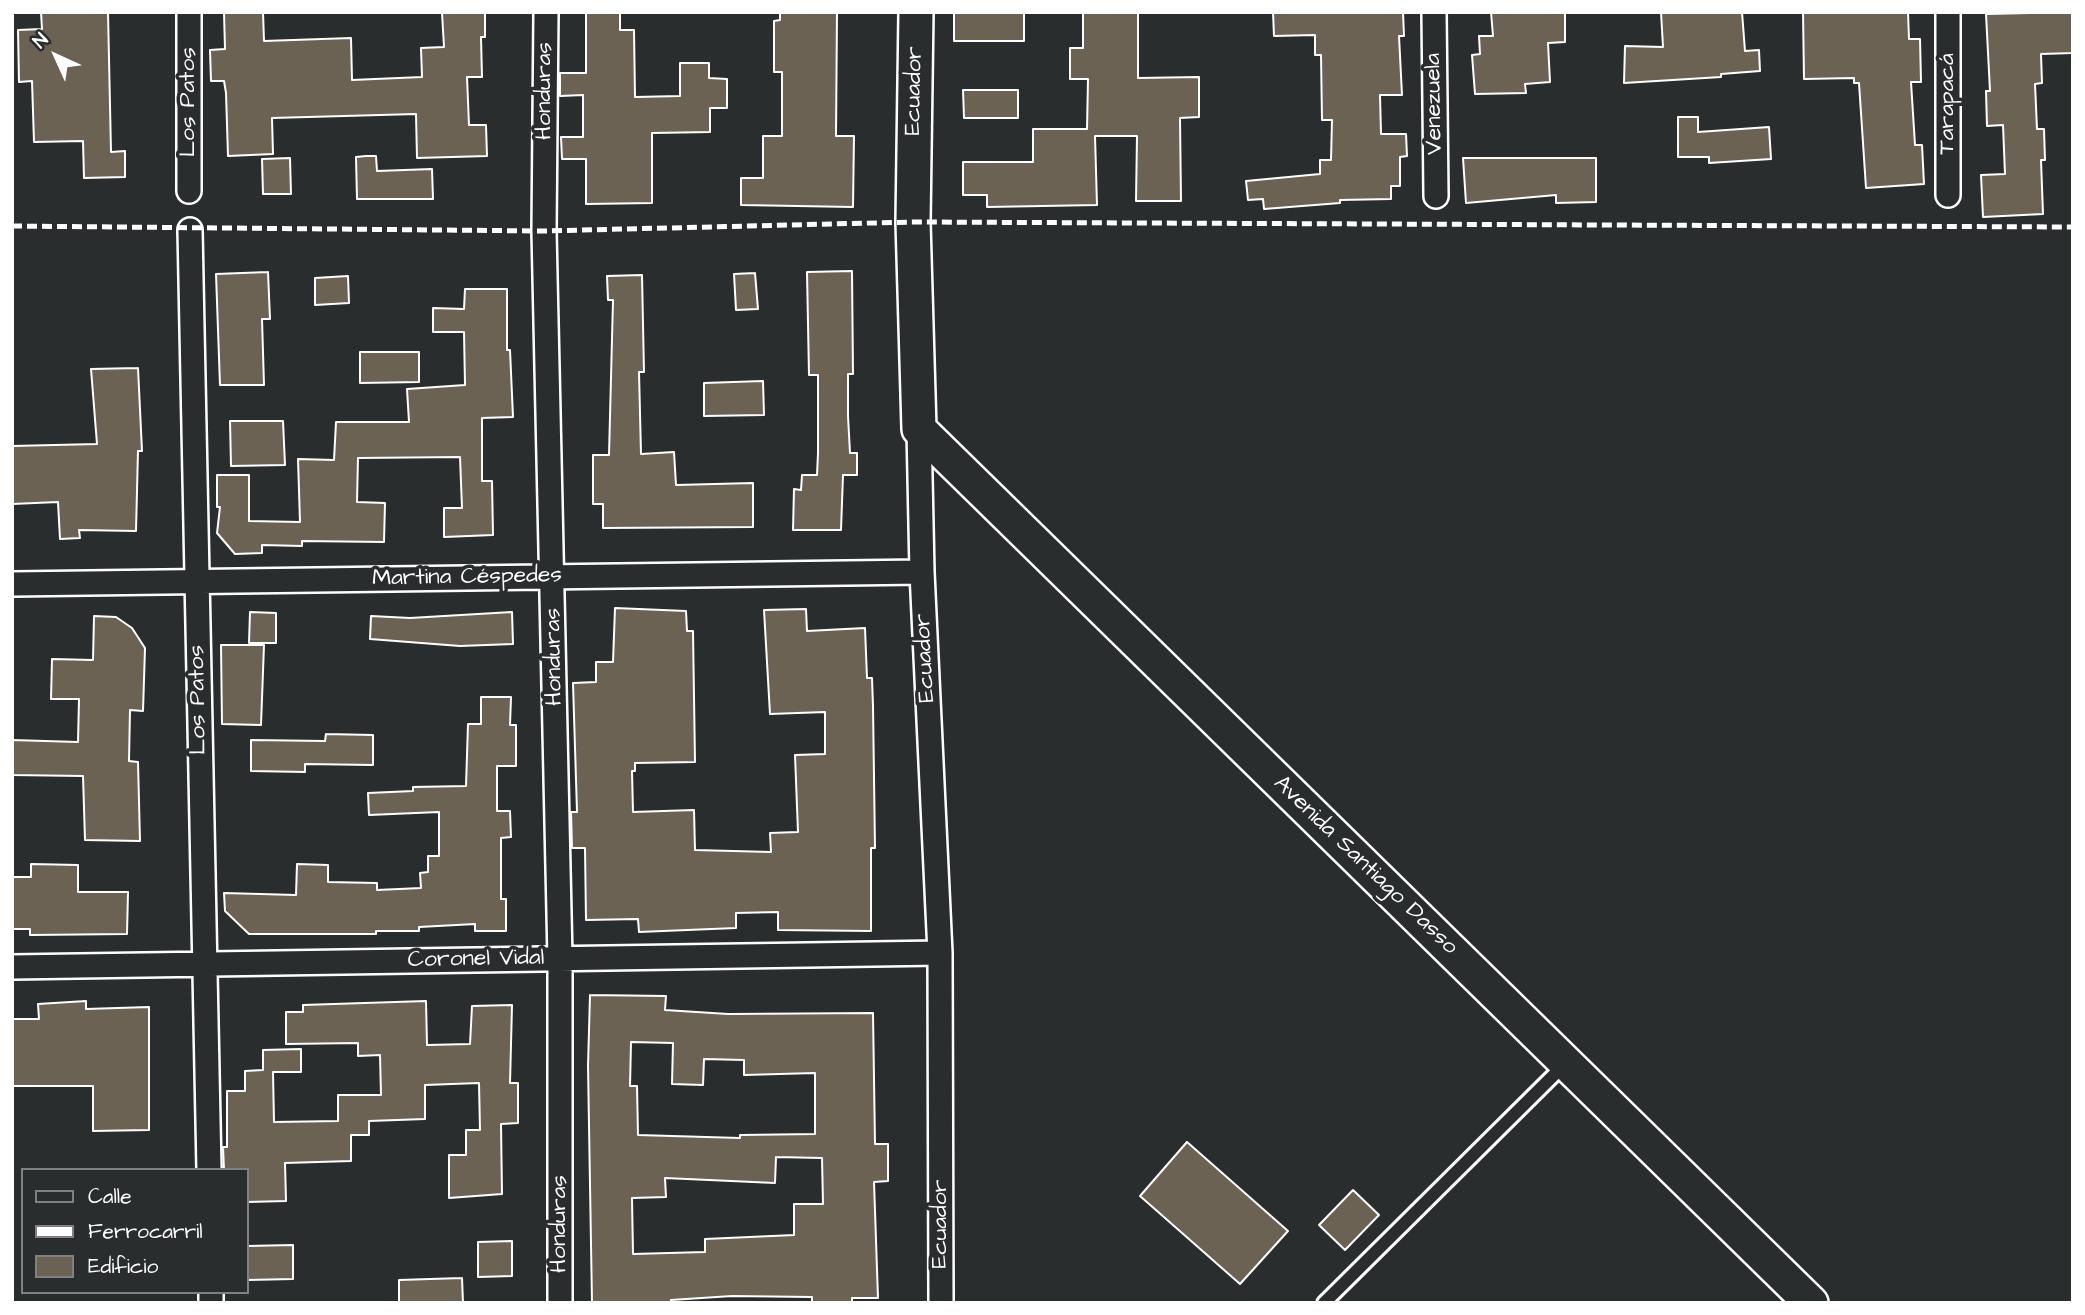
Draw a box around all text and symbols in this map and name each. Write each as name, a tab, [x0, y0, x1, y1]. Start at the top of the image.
north arrow	[21, 21, 91, 91]
text: N	[27, 27, 55, 55]
street label: Honduras	[531, 42, 559, 140]
street label: Ecuador	[900, 46, 930, 136]
street label: Los Patos	[175, 47, 203, 157]
street label: Venezuela	[1420, 53, 1450, 155]
street label: Tarapacá	[1934, 53, 1962, 155]
street label: Martina Céspedes	[372, 563, 562, 593]
street label: Honduras	[540, 608, 570, 706]
street label: Ecuador	[910, 613, 942, 703]
street label: Los Patos	[184, 645, 214, 755]
street label: Avenida Santiago Dasso	[1267, 771, 1463, 961]
street label: Coronel Vidal	[407, 945, 545, 975]
legend	[21, 1168, 248, 1294]
street label: Honduras	[546, 1175, 574, 1273]
street label: Ecuador	[927, 1180, 955, 1268]
text: Calle	[88, 1182, 132, 1211]
text: Ferrocarril	[88, 1217, 203, 1246]
text: Edificio	[88, 1252, 158, 1281]

